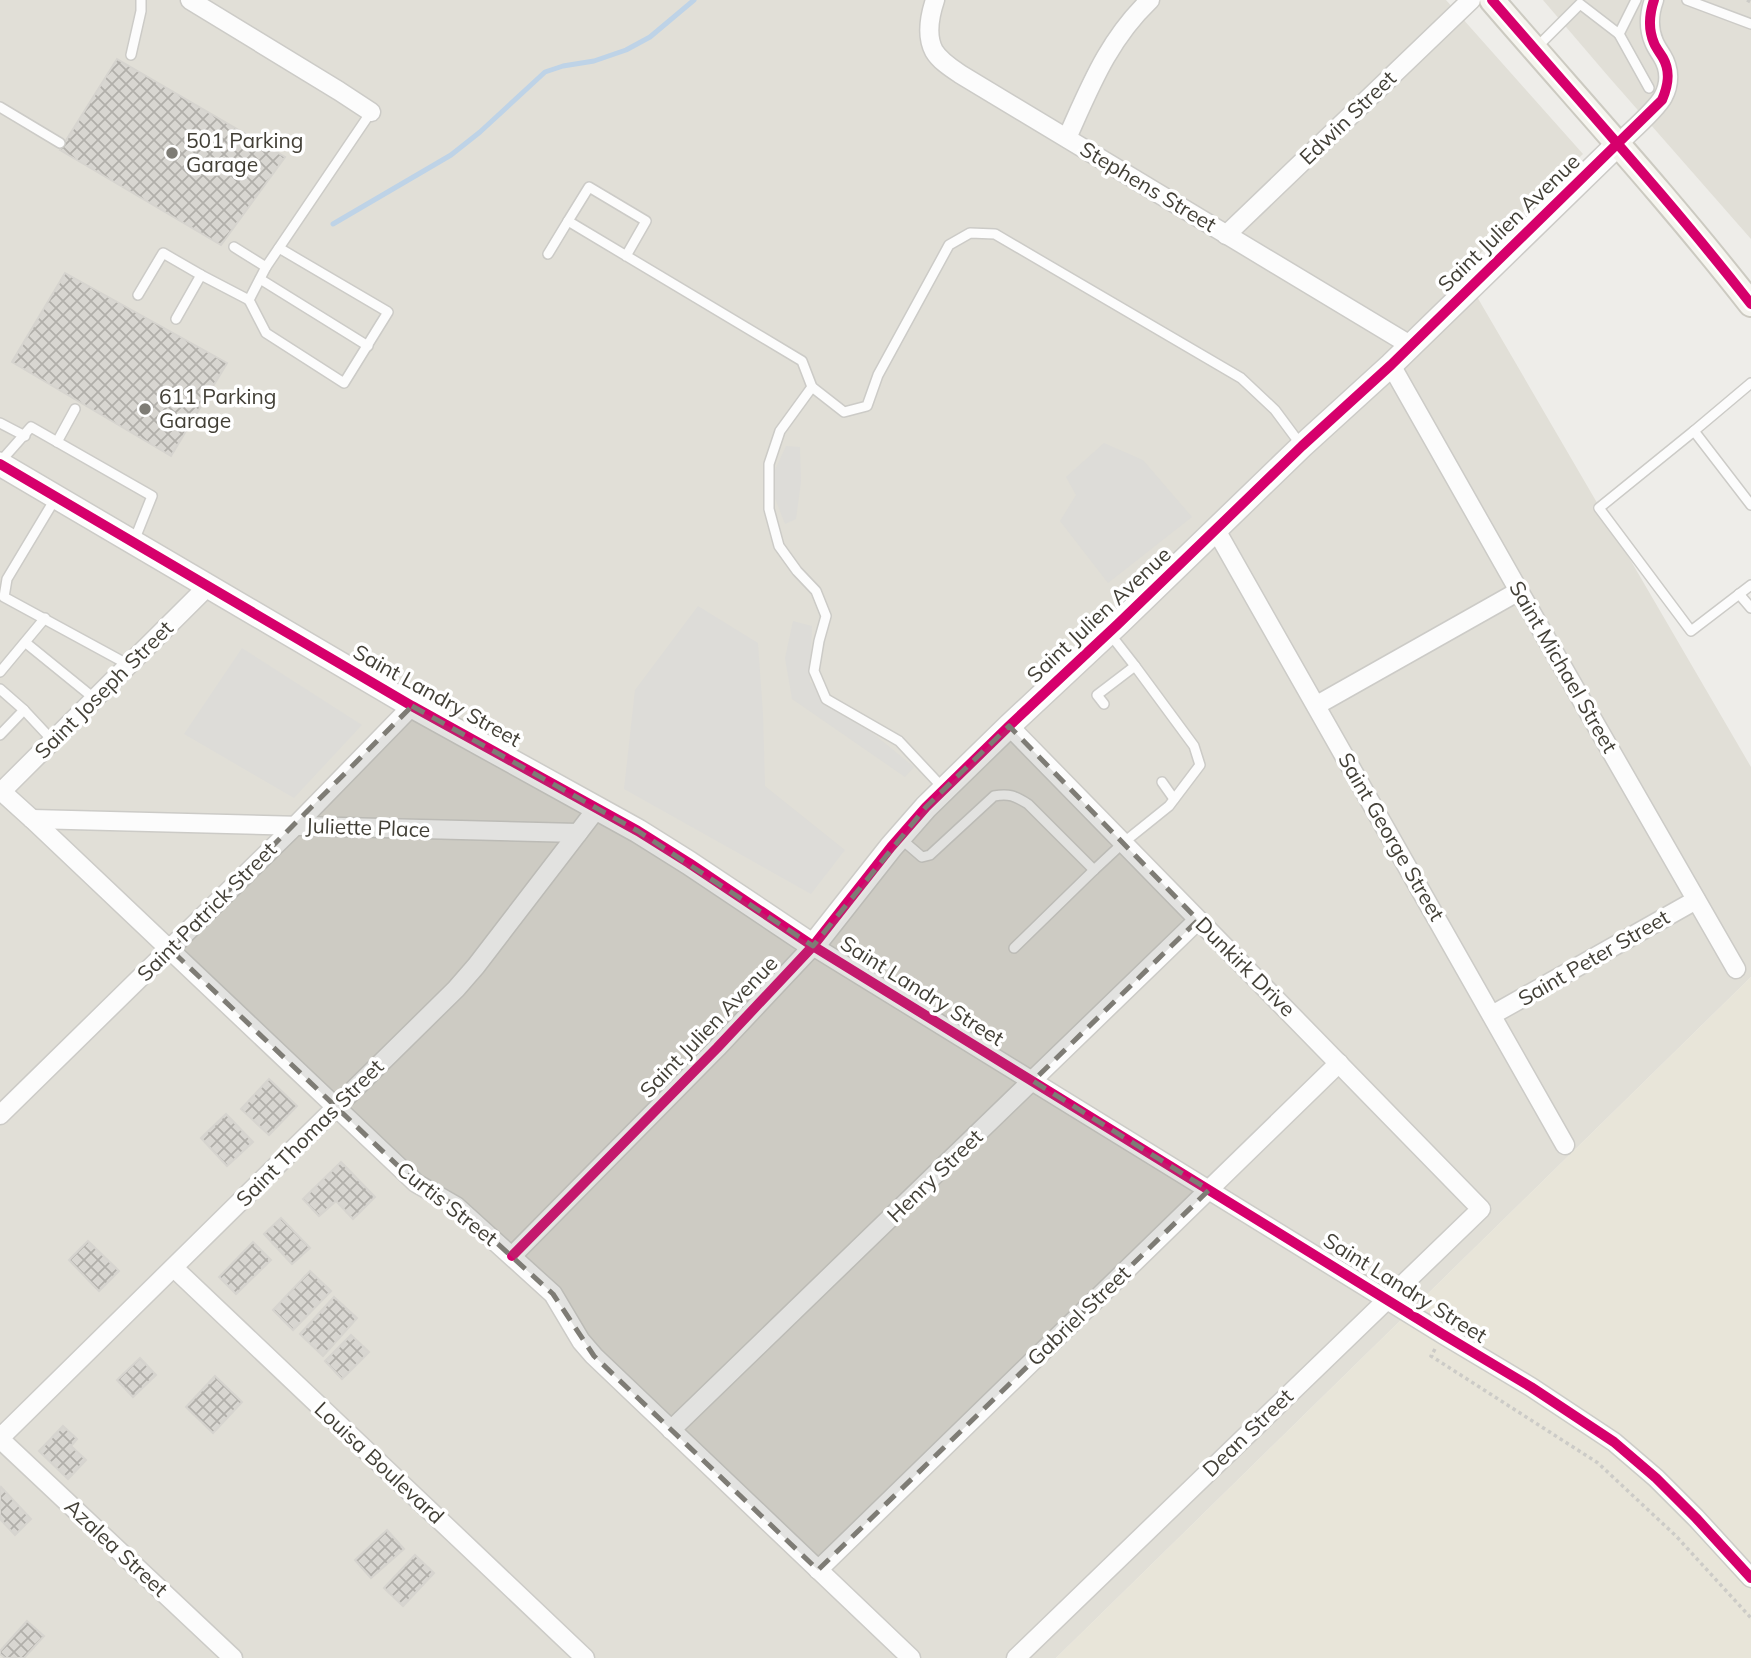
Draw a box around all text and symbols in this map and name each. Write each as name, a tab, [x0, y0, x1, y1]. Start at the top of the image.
street label: Edwin Street	[1294, 65, 1401, 170]
place label: 501 Parking Garage	[186, 127, 303, 177]
street label: Stephens Street	[1076, 135, 1221, 237]
marker: 501 Parking Garage	[164, 145, 180, 161]
street label: Saint Julien Avenue	[1432, 148, 1585, 297]
place label: 611 Parking Garage	[159, 383, 276, 433]
marker: 611 Parking Garage	[137, 401, 153, 417]
street label: Saint Julien Avenue	[1021, 541, 1176, 688]
street label: Saint Michael Street	[1504, 576, 1624, 757]
street label: Saint Joseph Street	[29, 615, 178, 764]
street label: Saint Landry Street	[349, 638, 526, 752]
street label: Saint George Street	[1333, 748, 1451, 925]
street label: Juliette Place	[305, 812, 431, 842]
street label: Saint Patrick Street	[131, 836, 281, 986]
street label: Saint Peter Street	[1513, 903, 1674, 1011]
street label: Dunkirk Drive	[1190, 911, 1301, 1022]
street label: Saint Landry Street	[836, 929, 1009, 1051]
street label: Saint Julien Avenue	[634, 950, 783, 1103]
street label: Saint Thomas Street	[230, 1053, 388, 1211]
street label: Henry Street	[881, 1123, 987, 1227]
street label: Curtis Street	[392, 1156, 503, 1251]
street label: Saint Landry Street	[1319, 1226, 1492, 1348]
street label: Gabriel Street	[1021, 1260, 1135, 1371]
street label: Dean Street	[1197, 1383, 1298, 1482]
street label: Louisa Boulevard	[310, 1396, 450, 1529]
street label: Azalea Street	[60, 1493, 174, 1602]

